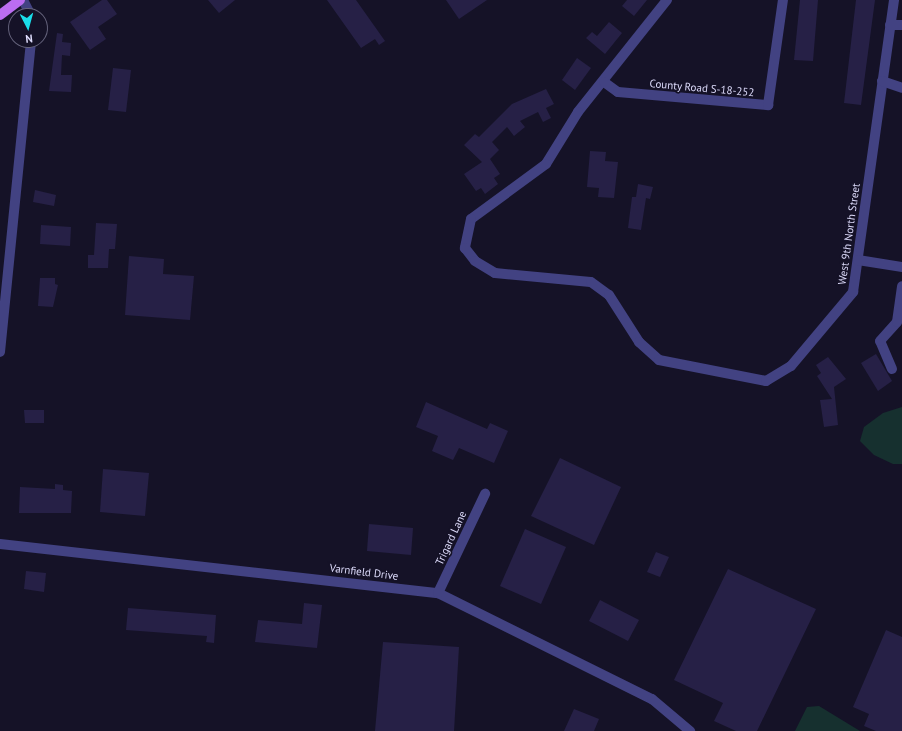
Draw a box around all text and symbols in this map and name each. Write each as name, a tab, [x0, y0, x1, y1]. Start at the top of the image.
north arrow	[8, 8, 48, 48]
text: N	[25, 32, 33, 46]
street label: County Road S-18-252	[649, 77, 755, 99]
street label: West 9th North Street	[835, 182, 863, 286]
street label: Trigard Lane	[433, 509, 469, 567]
street label: Varnfield Drive	[329, 561, 399, 583]

